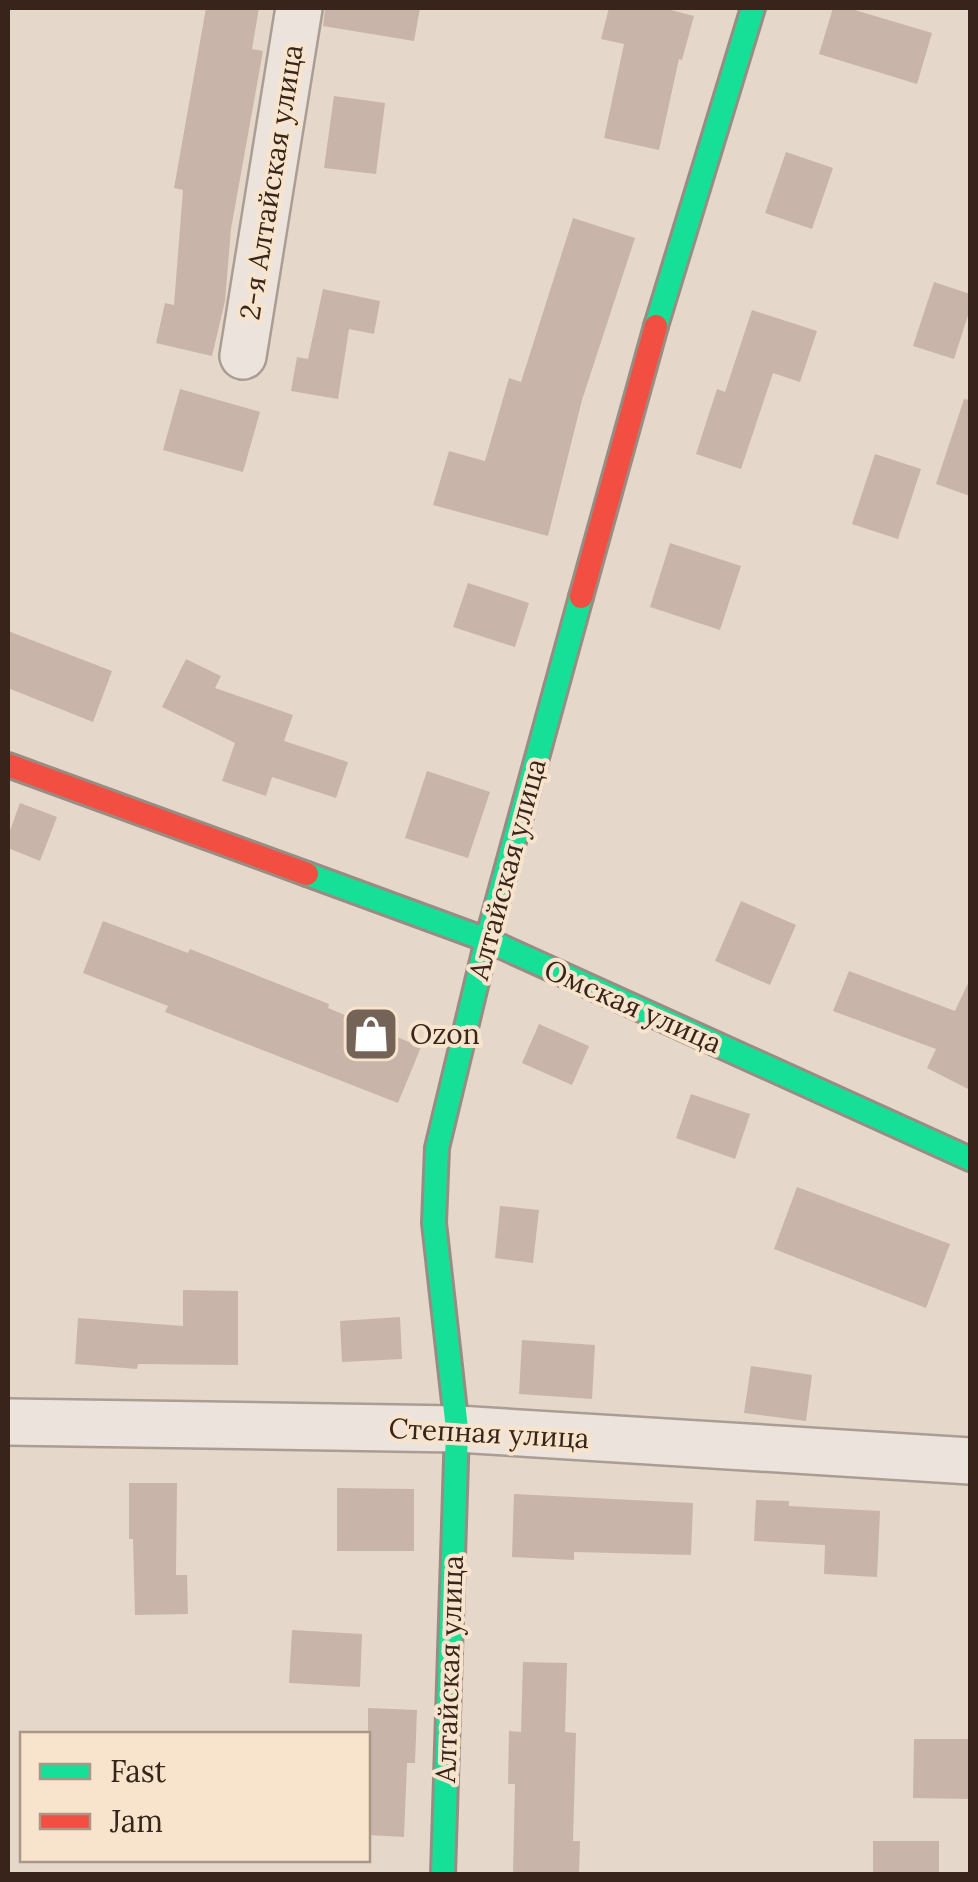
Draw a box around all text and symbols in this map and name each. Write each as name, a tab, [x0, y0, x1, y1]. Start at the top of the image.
street label: 2-я Алтайская улица	[231, 42, 311, 322]
street label: Алтайская улица	[460, 754, 554, 984]
street label: Омская улица	[539, 951, 727, 1061]
shop icon: Ozon	[341, 1004, 401, 1064]
place label: Ozon	[410, 1016, 480, 1052]
street label: Степная улица	[388, 1410, 590, 1456]
street label: Алтайская улица	[427, 1555, 471, 1784]
legend	[20, 1732, 370, 1862]
text: Fast	[110, 1752, 167, 1790]
text: Jam	[109, 1802, 163, 1840]

